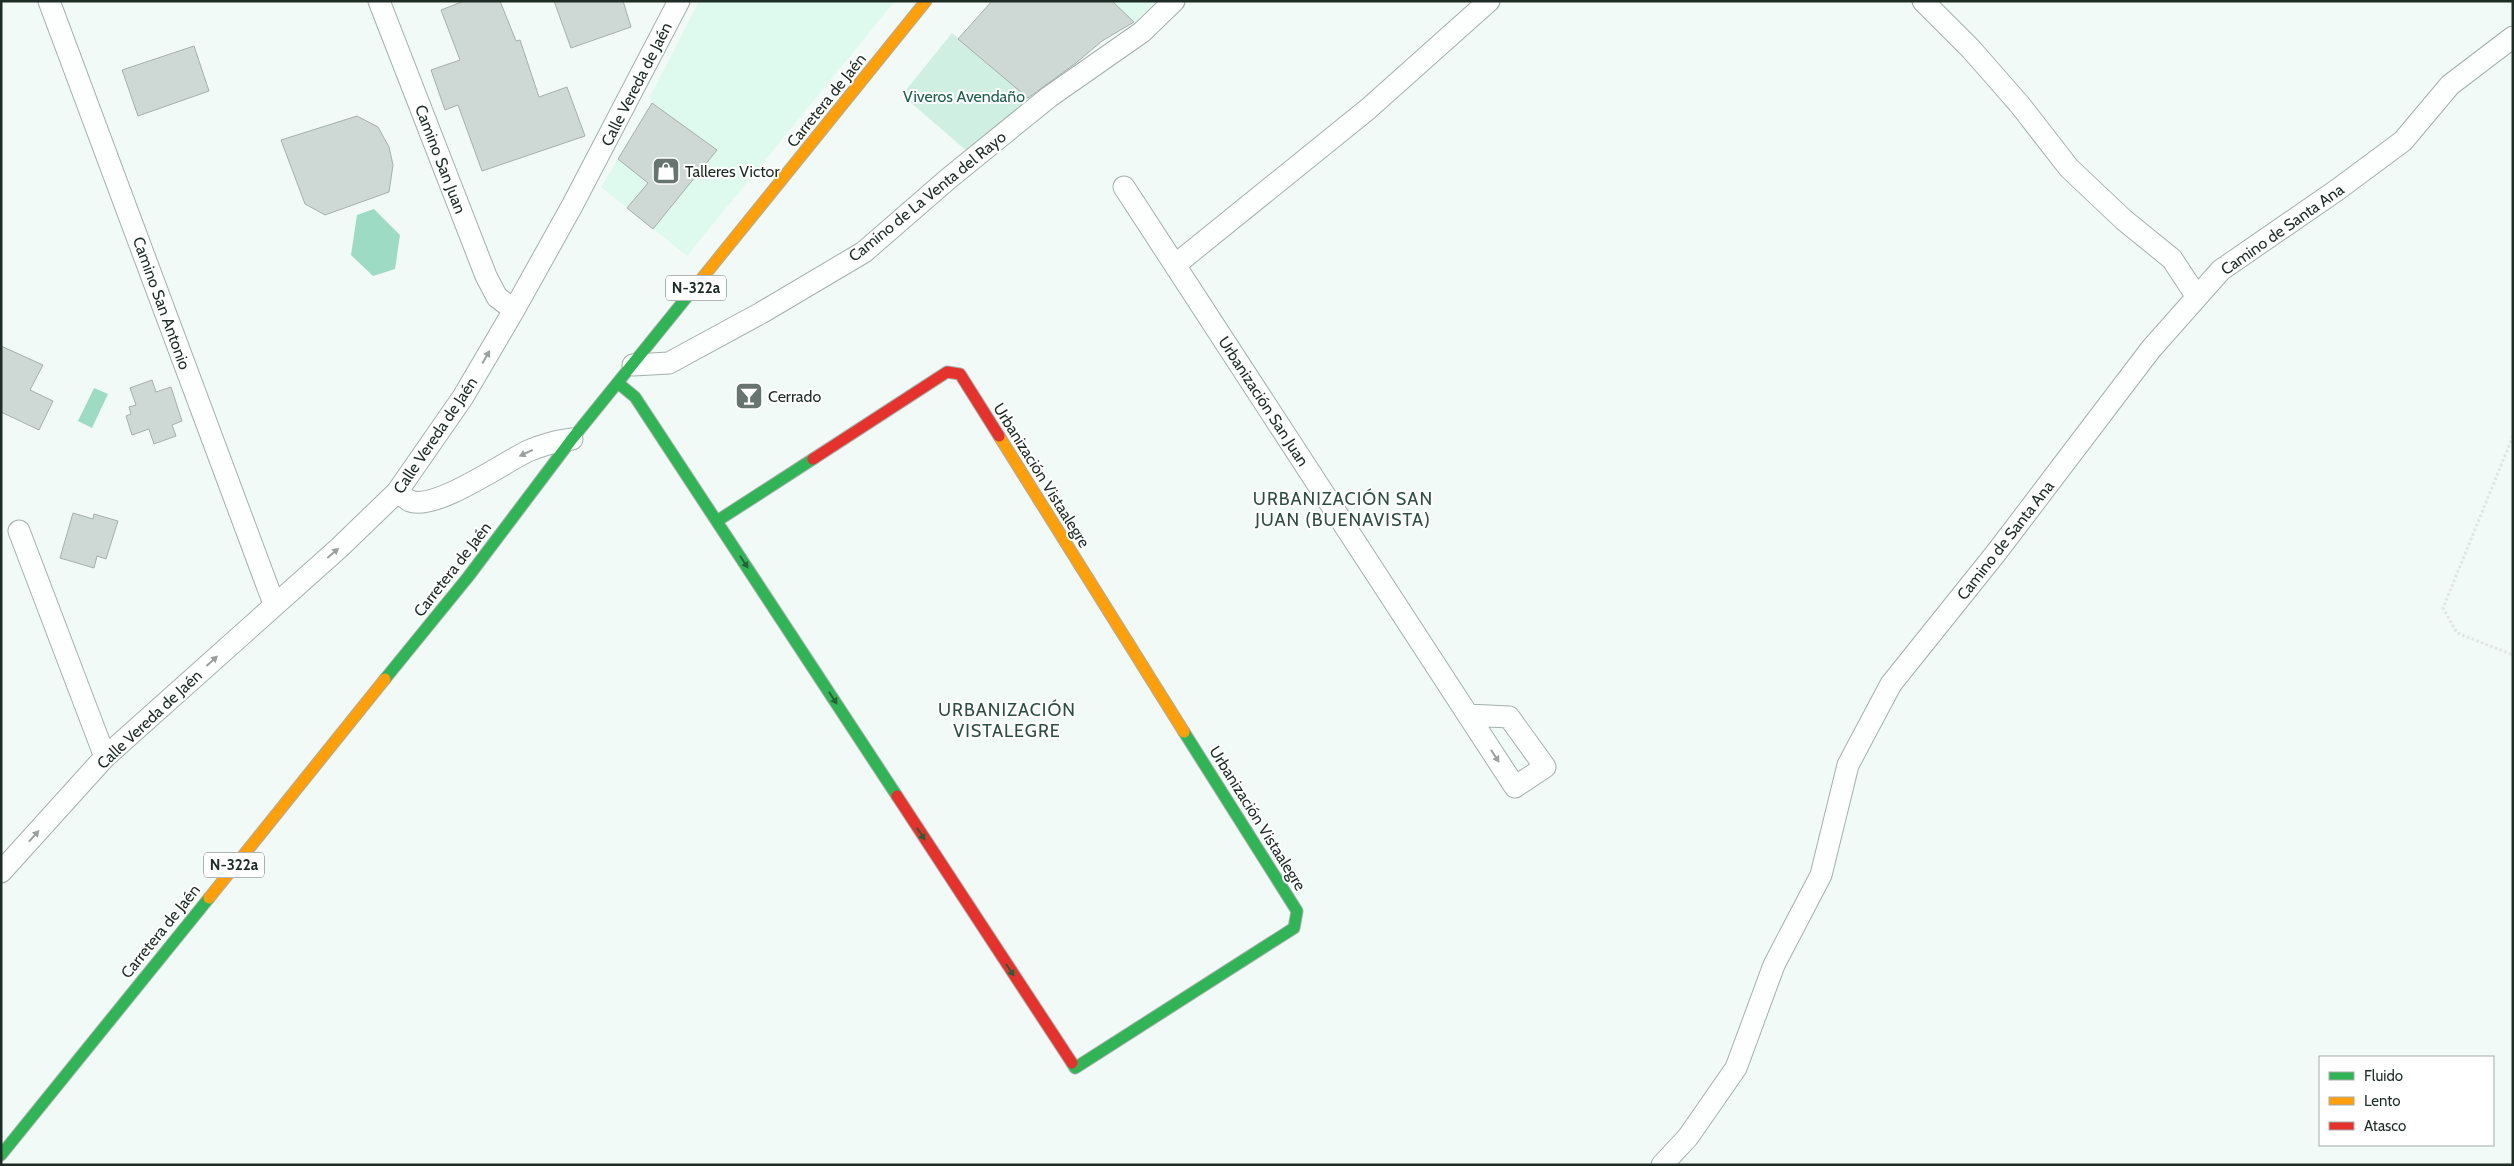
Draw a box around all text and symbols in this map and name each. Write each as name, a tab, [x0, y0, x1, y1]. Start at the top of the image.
street label: Calle Vereda de Jaén	[597, 19, 676, 149]
street label: Carretera de Jaén	[783, 50, 870, 151]
park label: Viveros Avendaño	[903, 87, 1025, 106]
street label: Camino San Juan	[411, 102, 470, 216]
street label: Camino de La Venta del Rayo	[845, 127, 1010, 266]
shop icon: Talleres Victor	[651, 156, 681, 186]
place label: Talleres Victor	[685, 162, 780, 181]
street label: Camino de Santa Ana	[2217, 180, 2348, 279]
street label: Camino San Antonio	[129, 234, 194, 372]
road number: N-322a	[666, 276, 726, 300]
street label: Urbanización San Juan	[1214, 333, 1313, 470]
one-way arrow	[482, 350, 491, 364]
street label: Calle Vereda de Jaén	[389, 373, 481, 497]
bar icon: Cerrado	[734, 381, 764, 411]
place label: Cerrado	[768, 387, 821, 406]
street label: Urbanización Vistaalegre	[989, 400, 1094, 551]
one-way arrow	[519, 449, 533, 457]
street label: Camino de Santa Ana	[1953, 477, 2058, 604]
district label: URBANIZACIÓN SAN JUAN (BUENAVISTA)	[1253, 488, 1433, 531]
street label: Carretera de Jaén	[410, 518, 495, 620]
one-way arrow	[327, 547, 339, 559]
one-way arrow	[739, 555, 748, 568]
one-way arrow	[205, 655, 218, 666]
street label: Calle Vereda de Jaén	[93, 666, 206, 773]
one-way arrow	[828, 691, 837, 704]
district label: URBANIZACIÓN VISTALEGRE	[938, 699, 1076, 742]
street label: Urbanización Vistaalegre	[1205, 743, 1310, 894]
one-way arrow	[1490, 749, 1500, 763]
one-way arrow	[917, 827, 926, 840]
one-way arrow	[28, 830, 40, 842]
road number: N-322a	[204, 852, 264, 878]
street label: Carretera de Jaén	[117, 881, 204, 982]
one-way arrow	[1006, 963, 1015, 976]
legend	[2319, 1056, 2494, 1146]
text: Fluido	[2364, 1067, 2403, 1085]
text: Lento	[2364, 1092, 2401, 1110]
text: Atasco	[2364, 1117, 2406, 1135]

